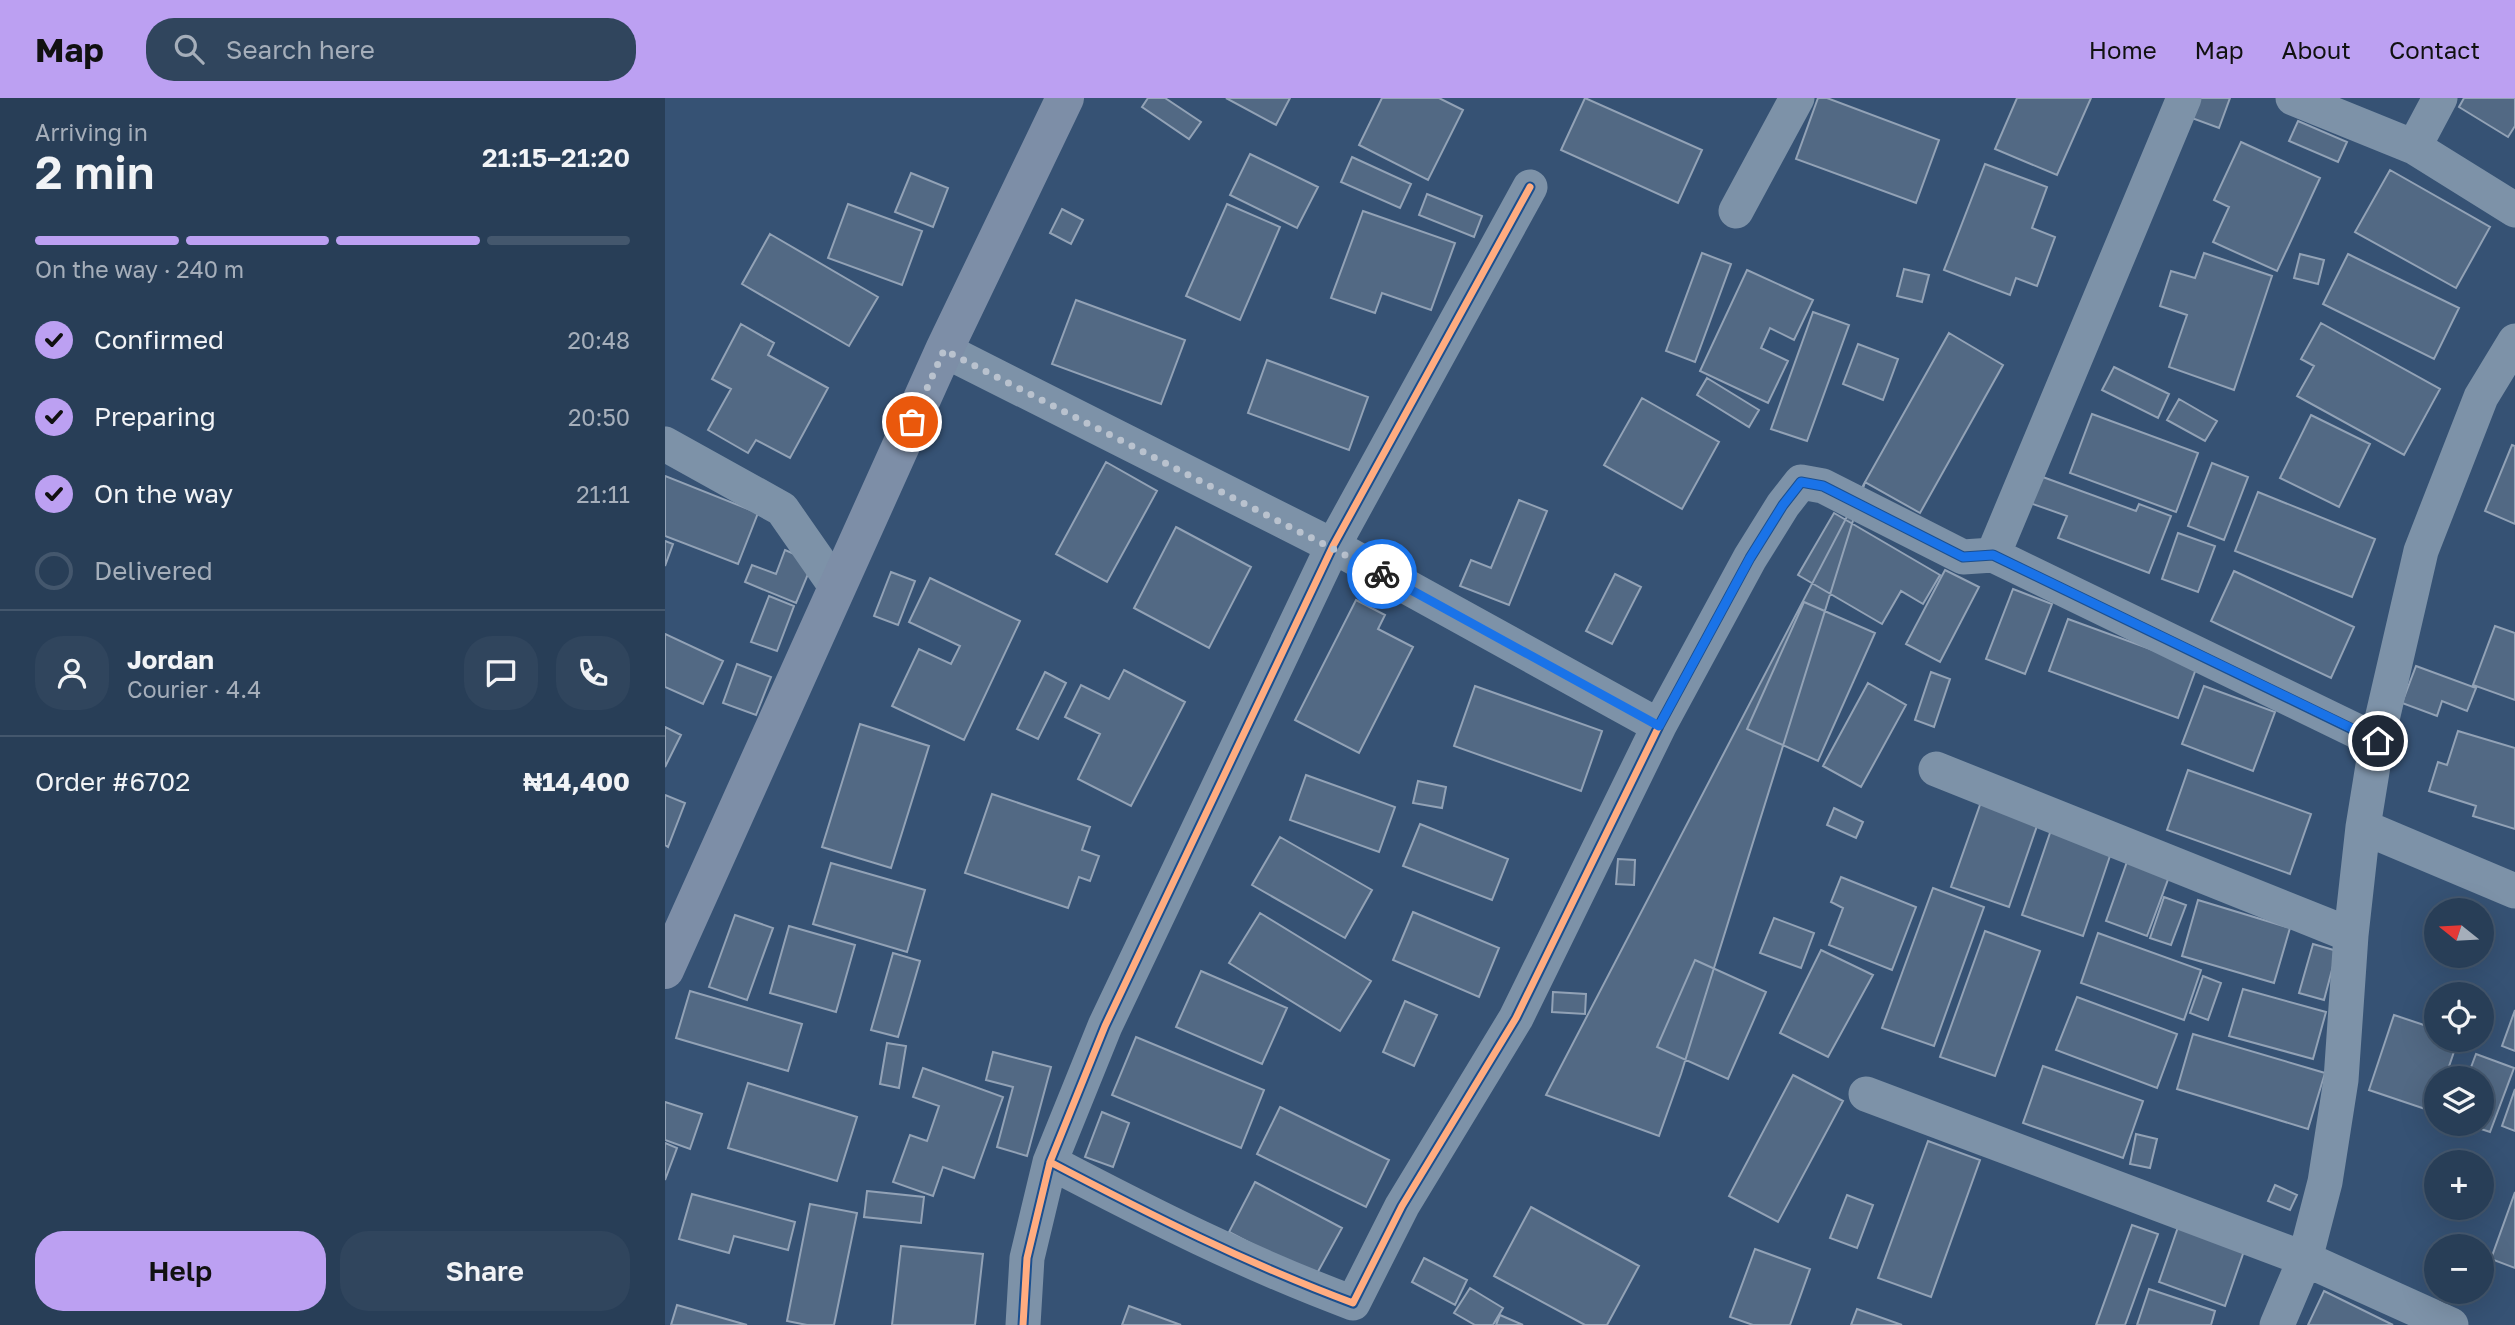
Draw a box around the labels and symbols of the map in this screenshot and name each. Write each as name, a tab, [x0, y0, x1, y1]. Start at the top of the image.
pin	[882, 392, 942, 452]
courier	[1347, 539, 1417, 609]
pin	[2348, 711, 2408, 771]
north arrow	[2424, 898, 2494, 968]

